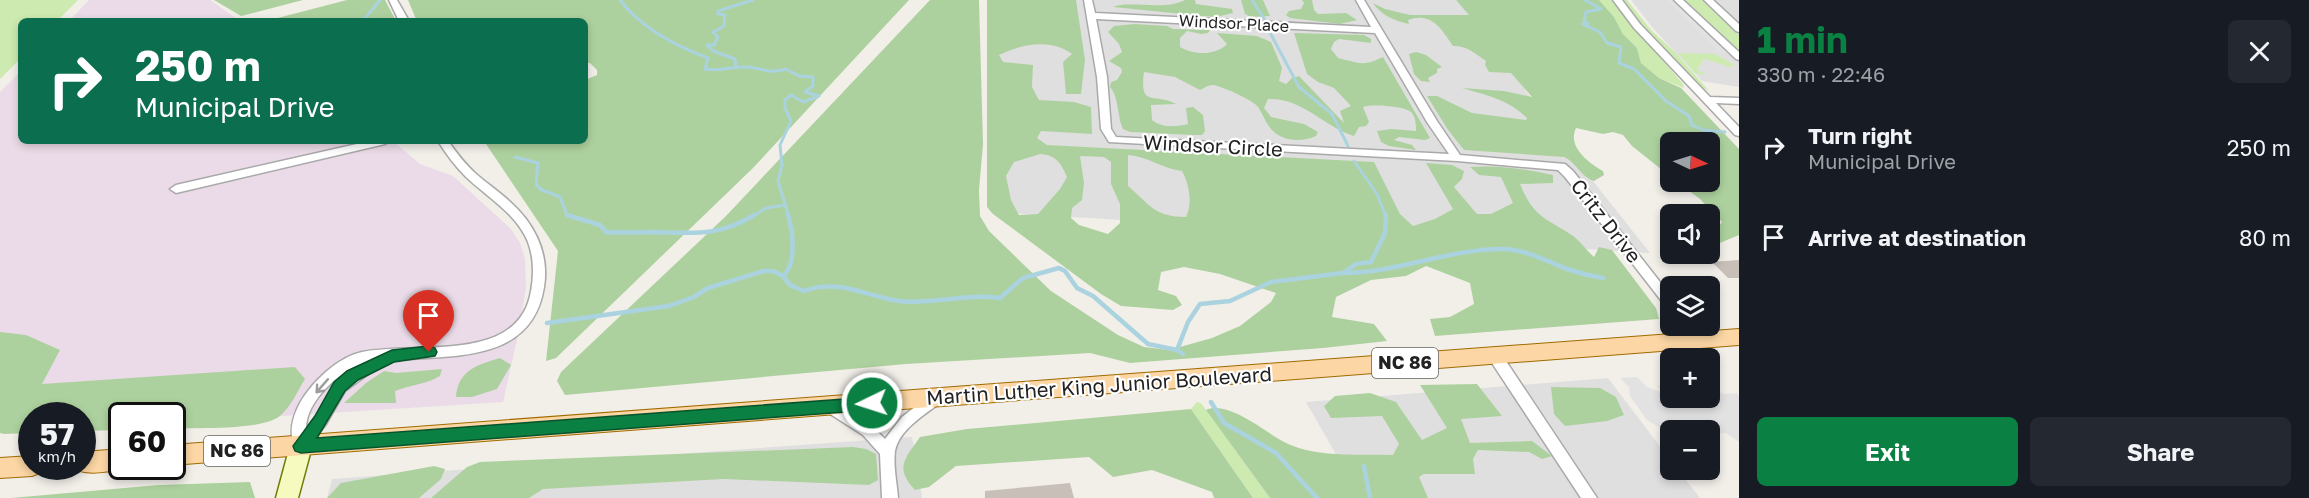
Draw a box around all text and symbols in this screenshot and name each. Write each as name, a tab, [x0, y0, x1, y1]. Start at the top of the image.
street label: Windsor Place	[1178, 10, 1290, 36]
text: 1 min	[1757, 18, 1848, 61]
button: close	[2228, 20, 2291, 83]
text: 250 m	[135, 40, 261, 90]
icon: right	[36, 42, 114, 120]
text: 330 m · 22:46	[1757, 62, 1885, 86]
text: Municipal Drive	[135, 91, 335, 123]
text: Turn right	[1808, 122, 1912, 149]
street label: Windsor Circle	[1143, 129, 1283, 161]
icon: right	[1757, 131, 1790, 164]
north arrow	[1660, 132, 1720, 192]
map controls	[1660, 132, 1720, 480]
text: 250 m	[2227, 134, 2291, 161]
text: Municipal Drive	[1808, 149, 1956, 173]
street label: Critz Drive	[1567, 174, 1647, 267]
button: sound	[1660, 204, 1720, 264]
icon: arrive	[1757, 221, 1790, 254]
text: Arrive at destination	[1808, 224, 2026, 251]
text: 80 m	[2239, 224, 2291, 251]
button: layers	[1660, 276, 1720, 336]
pin	[403, 290, 454, 352]
icon: arrive	[412, 299, 445, 332]
road number: NC 86	[1372, 348, 1438, 378]
button: +	[1660, 348, 1720, 408]
street label: Martin Luther King Junior Boulevard	[925, 361, 1272, 409]
position arrow	[840, 371, 904, 435]
one-way arrow	[315, 378, 329, 393]
speed limit sign: 60	[108, 402, 186, 480]
text: 57	[40, 416, 74, 452]
button: Exit	[1757, 417, 2018, 486]
button: Share	[2030, 417, 2291, 486]
button: −	[1660, 420, 1720, 480]
road number: NC 86	[204, 436, 270, 466]
text: km/h	[38, 447, 76, 465]

